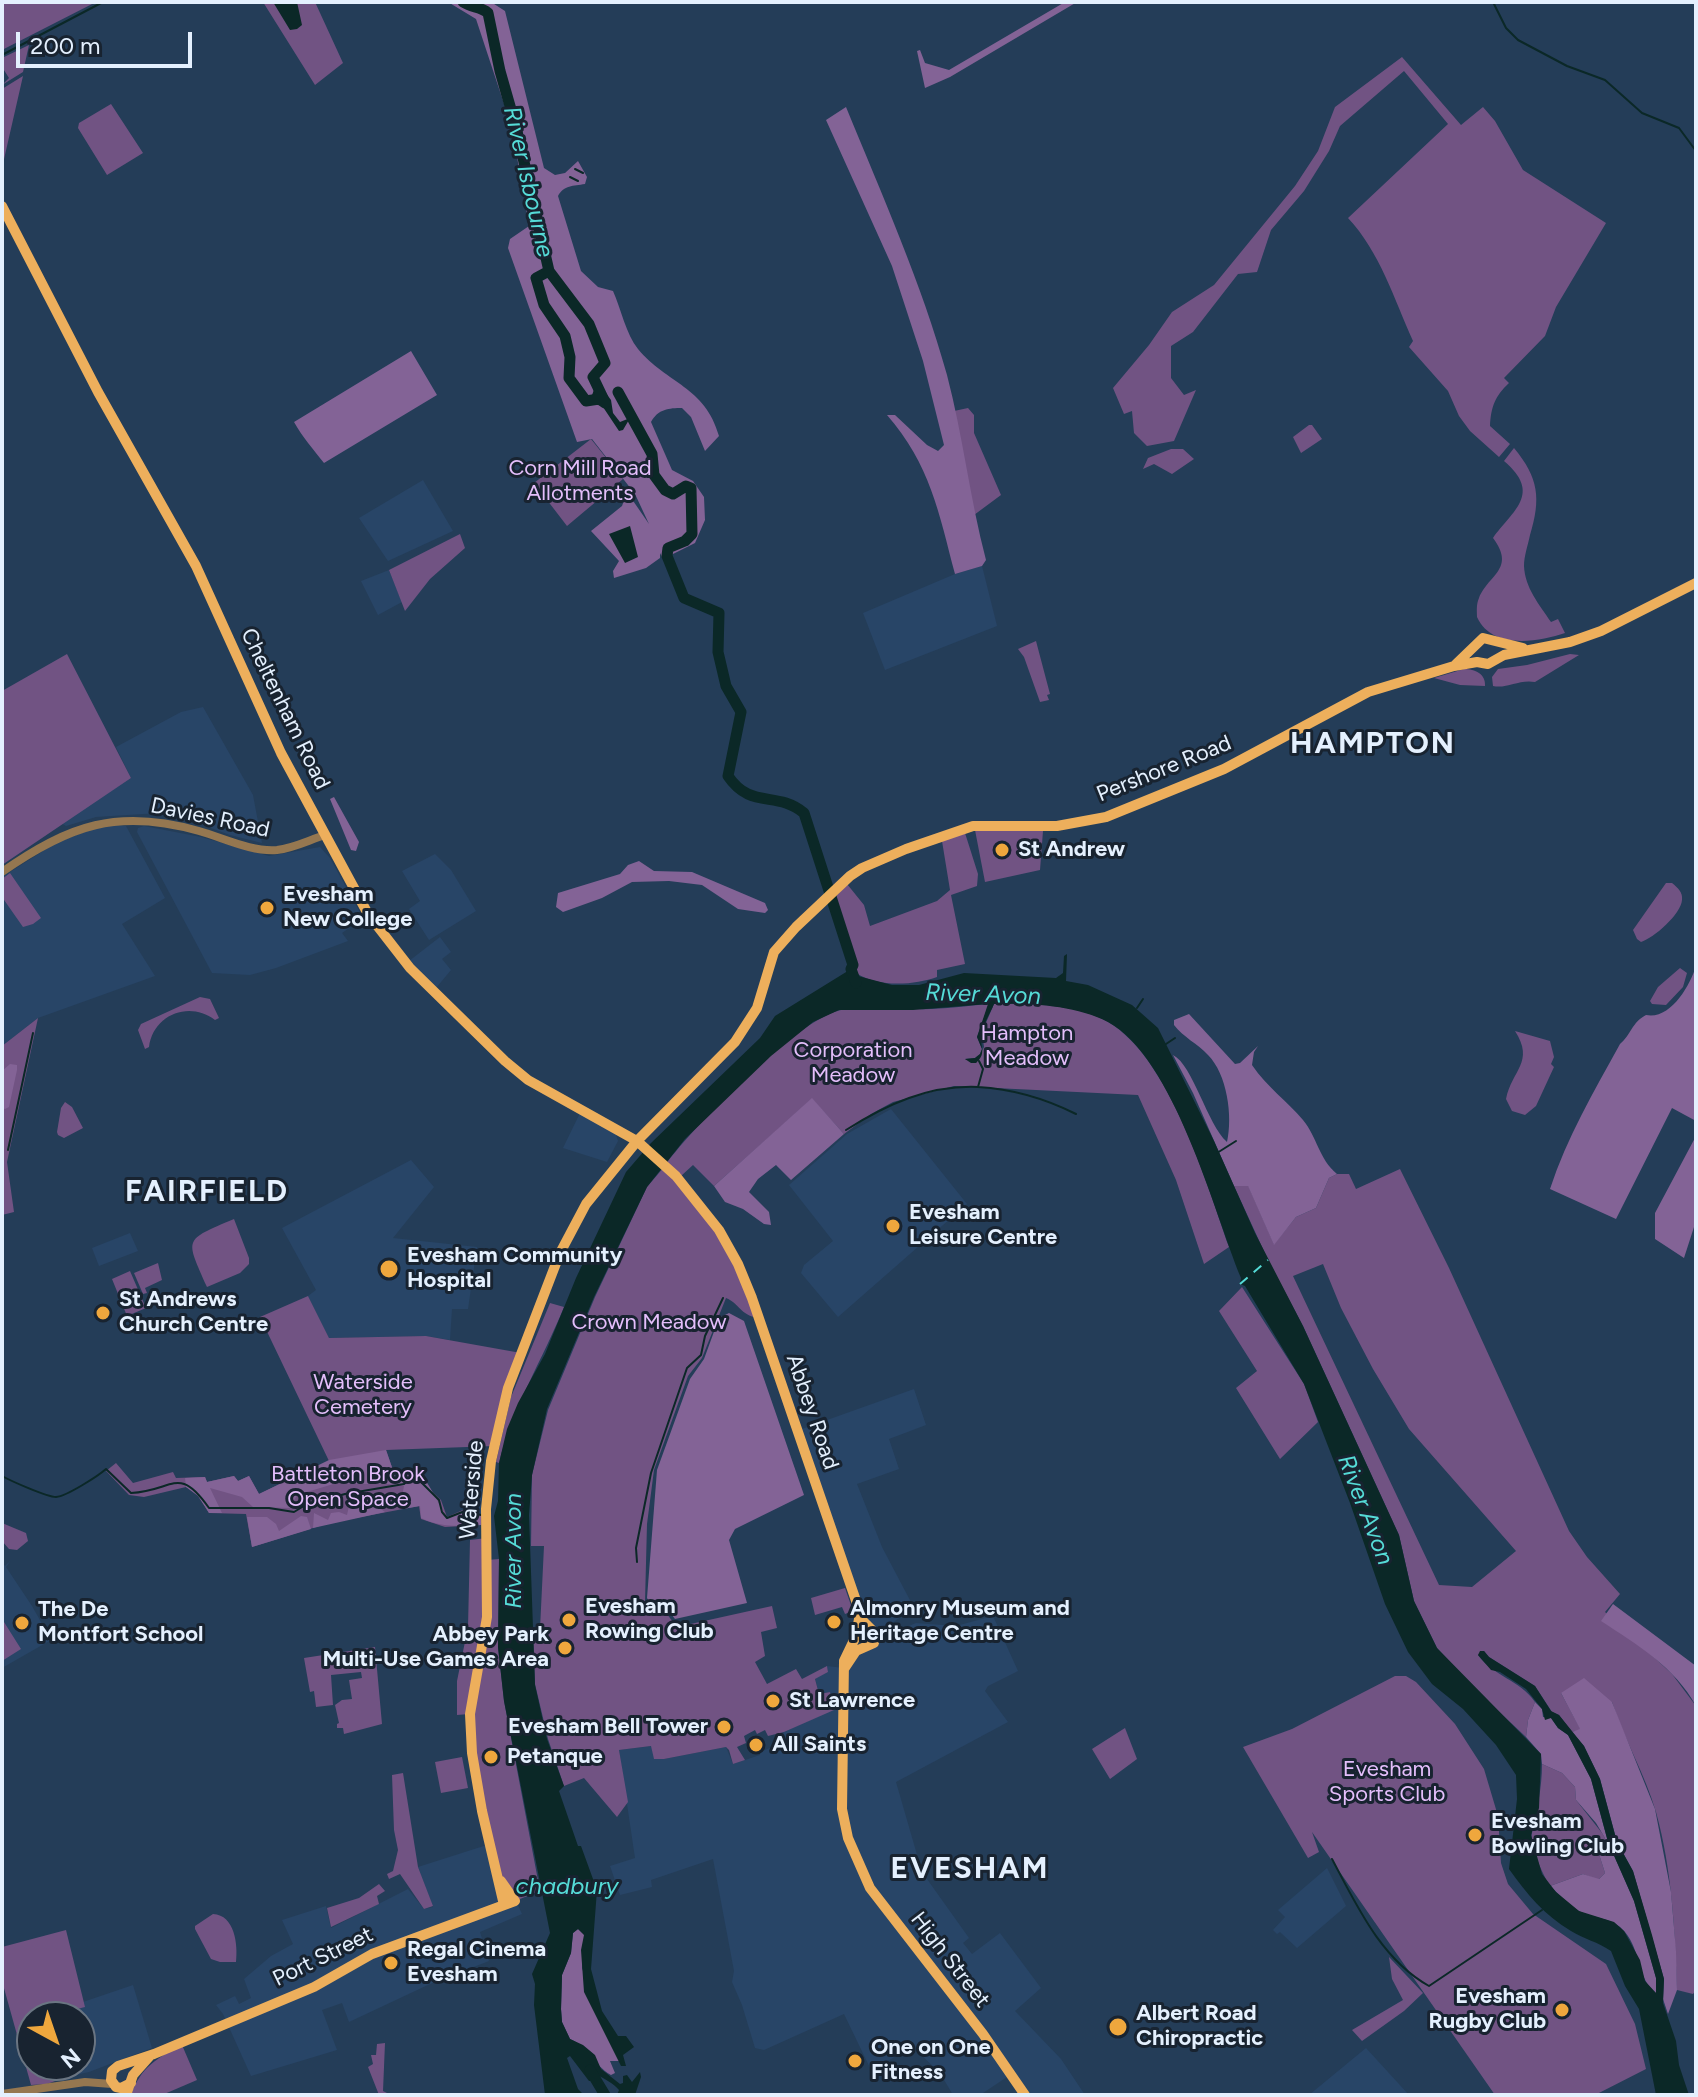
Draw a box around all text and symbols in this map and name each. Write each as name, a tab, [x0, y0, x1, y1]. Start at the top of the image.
scale bar	[20, 16, 196, 66]
text: 200 m	[30, 31, 101, 60]
water label: River Isbourne	[497, 104, 559, 260]
park label: Corn Mill Road Allotments	[508, 456, 652, 508]
street label: Cheltenham Road	[235, 624, 335, 794]
district label: HAMPTON	[1290, 726, 1456, 762]
street label: Pershore Road	[1093, 730, 1235, 808]
street label: Davies Road	[148, 793, 272, 843]
place label: St Andrew	[1018, 837, 1125, 863]
marker: St Andrew	[993, 841, 1011, 859]
place label: Evesham New College	[283, 882, 412, 934]
marker: Evesham New College	[258, 899, 276, 917]
water label: River Avon	[925, 979, 1041, 1011]
park label: Hampton Meadow	[981, 1021, 1073, 1072]
park label: Corporation Meadow	[794, 1038, 912, 1090]
district label: FAIRFIELD	[125, 1174, 289, 1210]
place label: Evesham Leisure Centre	[909, 1200, 1057, 1252]
marker: Evesham Leisure Centre	[884, 1217, 902, 1235]
place label: Evesham Community Hospital	[407, 1243, 622, 1294]
marker: Evesham Community Hospital	[378, 1258, 400, 1280]
place label: St Andrews Church Centre	[119, 1287, 268, 1338]
marker: St Andrews Church Centre	[94, 1304, 112, 1322]
park label: Crown Meadow	[571, 1310, 727, 1336]
street label: Abbey Road	[780, 1351, 844, 1473]
park label: Waterside Cemetery	[313, 1370, 413, 1422]
street label: Waterside	[455, 1439, 489, 1541]
water label: River Avon	[1331, 1451, 1399, 1569]
park label: Battleton Brook Open Space	[271, 1462, 425, 1514]
water label: River Avon	[500, 1493, 528, 1609]
place label: Evesham Rowing Club	[585, 1594, 714, 1646]
place label: Almonry Museum and Heritage Centre	[850, 1596, 1070, 1648]
place label: The De Montfort School	[38, 1597, 203, 1648]
marker: Evesham Rowing Club	[560, 1611, 578, 1629]
marker: Almonry Museum and Heritage Centre	[825, 1613, 843, 1631]
marker: The De Montfort School	[13, 1614, 31, 1632]
place label: Abbey Park Multi-Use Games Area	[323, 1622, 549, 1674]
marker: Abbey Park Multi-Use Games Area	[556, 1639, 574, 1657]
place label: St Lawrence	[789, 1688, 915, 1714]
marker: St Lawrence	[764, 1692, 782, 1710]
place label: Evesham Bell Tower	[508, 1714, 708, 1740]
marker: Evesham Bell Tower	[715, 1718, 733, 1736]
place label: All Saints	[772, 1732, 866, 1758]
marker: All Saints	[747, 1736, 765, 1754]
place label: Petanque	[507, 1744, 603, 1770]
marker: Petanque	[482, 1748, 500, 1766]
park label: Evesham Sports Club	[1329, 1757, 1445, 1808]
place label: Evesham Bowling Club	[1491, 1809, 1624, 1860]
marker: Evesham Bowling Club	[1466, 1826, 1484, 1844]
district label: EVESHAM	[891, 1851, 1049, 1887]
water label: chadbury	[516, 1873, 618, 1901]
street label: High Street	[905, 1907, 995, 2013]
street label: Port Street	[269, 1921, 377, 1993]
place label: Regal Cinema Evesham	[407, 1937, 546, 1988]
marker: Regal Cinema Evesham	[382, 1954, 400, 1972]
place label: Evesham Rugby Club	[1429, 1984, 1546, 2036]
north arrow	[16, 2001, 96, 2081]
place label: Albert Road Chiropractic	[1136, 2001, 1263, 2052]
marker: Evesham Rugby Club	[1553, 2001, 1571, 2019]
marker: Albert Road Chiropractic	[1107, 2016, 1129, 2038]
place label: One on One Fitness	[871, 2035, 991, 2086]
text: N	[55, 2042, 86, 2074]
marker: One on One Fitness	[846, 2052, 864, 2070]

